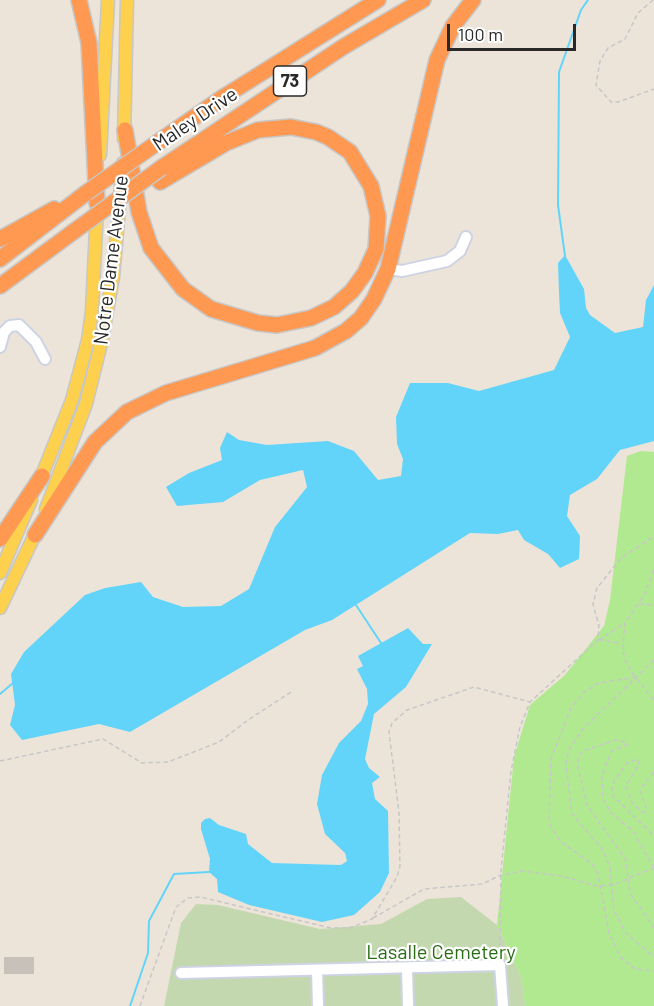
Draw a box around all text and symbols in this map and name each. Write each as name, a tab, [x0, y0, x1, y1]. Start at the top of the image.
scale bar	[450, 12, 579, 50]
text: 100 m	[458, 23, 503, 45]
road number: 73	[274, 66, 306, 96]
street label: Maley Drive	[148, 82, 242, 156]
street label: Notre Dame Avenue	[89, 174, 133, 346]
park label: Lasalle Cemetery	[366, 940, 516, 964]

